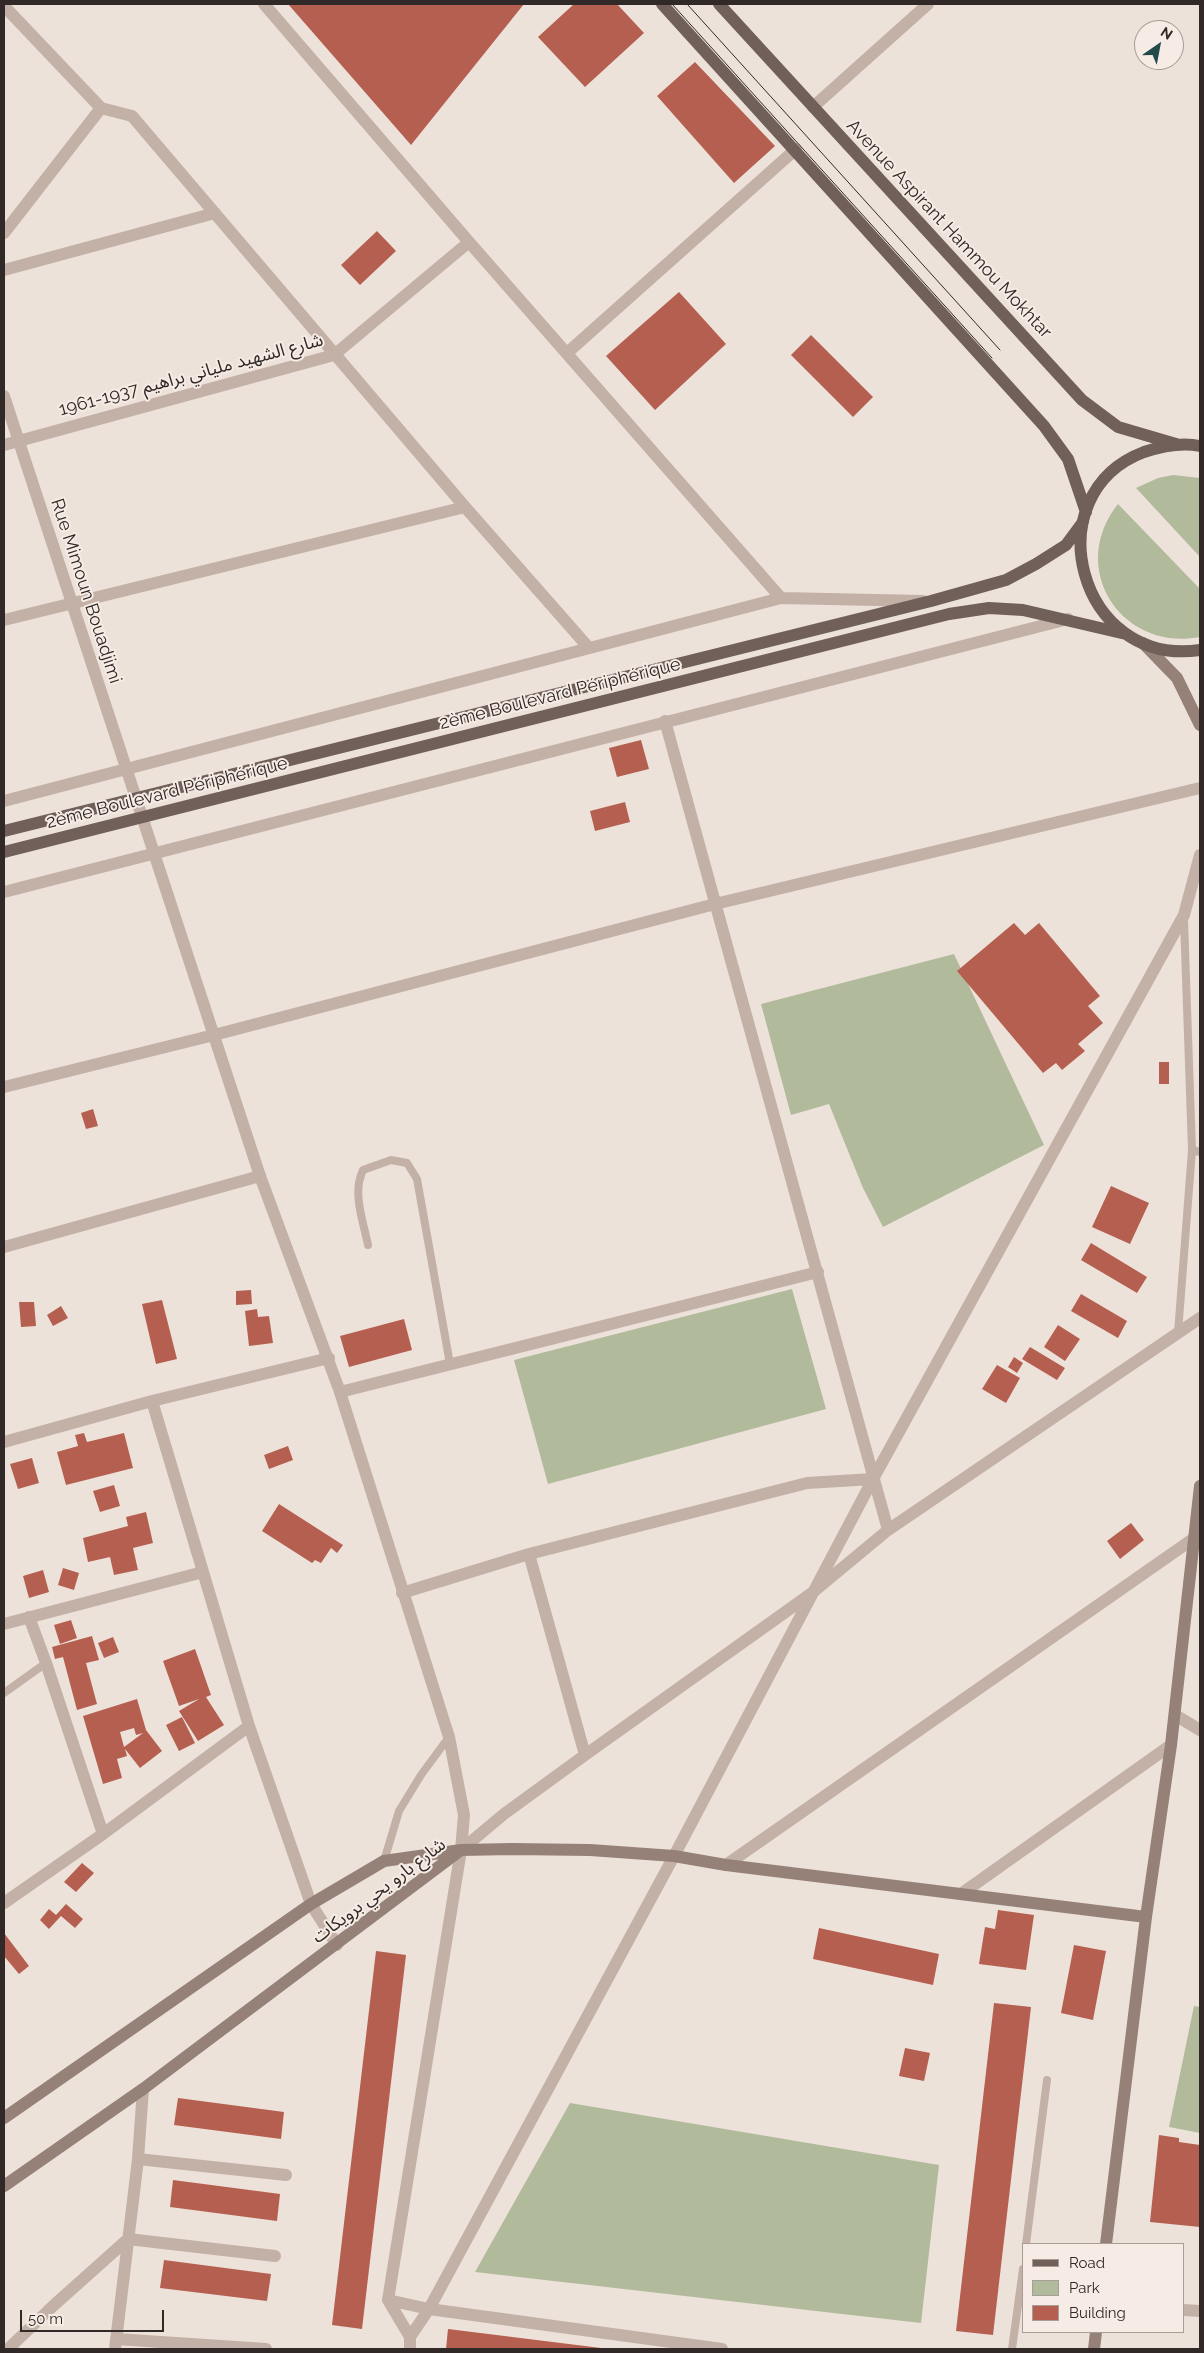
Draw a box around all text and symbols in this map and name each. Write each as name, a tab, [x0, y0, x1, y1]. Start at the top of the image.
north arrow	[1134, 20, 1184, 70]
text: N	[1158, 24, 1175, 43]
street label: Avenue Aspirant Hammou Mokhtar	[842, 115, 1056, 343]
street label: شارع الشهيد ملياني براهيم 1937-1961	[56, 329, 326, 421]
street label: Rue Mimoun Bouadjimi	[46, 496, 126, 686]
street label: 2ème Boulevard Périphérique	[437, 654, 683, 734]
street label: 2ème Boulevard Périphérique	[44, 753, 290, 833]
street label: شارع بارو يحي برويكات	[308, 1834, 450, 1948]
legend	[1022, 2243, 1184, 2333]
text: Road	[1069, 2254, 1105, 2272]
text: Park	[1069, 2279, 1100, 2297]
scale bar	[22, 2300, 166, 2332]
text: Building	[1069, 2304, 1126, 2322]
text: 50 m	[28, 2310, 63, 2328]

